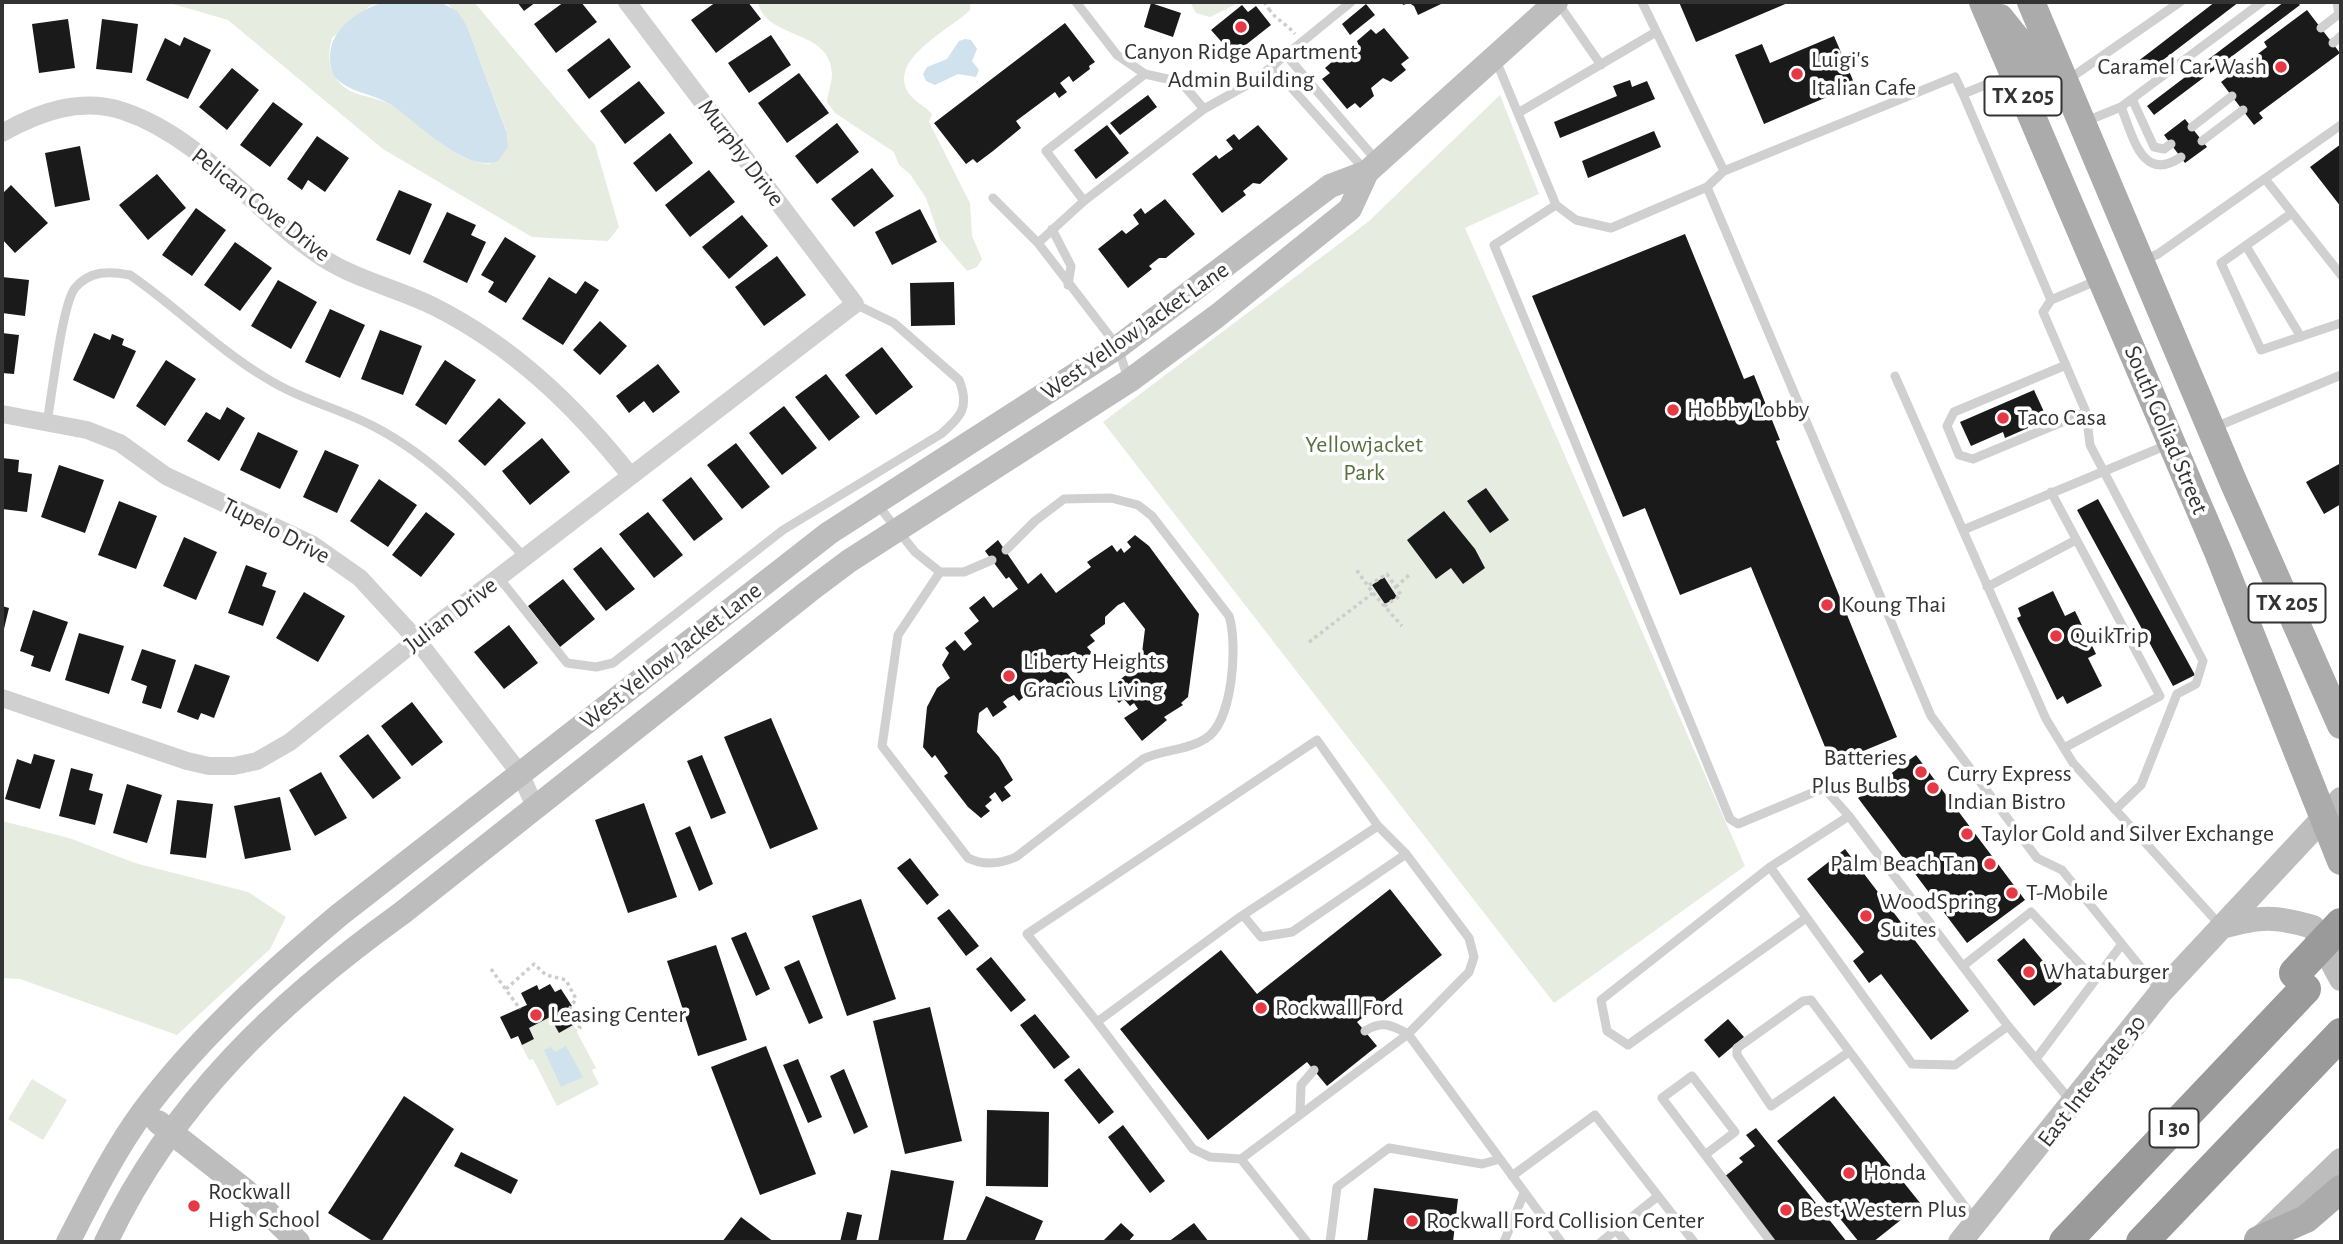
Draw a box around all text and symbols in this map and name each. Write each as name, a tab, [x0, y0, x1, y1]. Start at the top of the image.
marker: Canyon Ridge Apartment Admin Building	[1233, 19, 1249, 35]
place label: Canyon Ridge Apartment Admin Building	[1124, 38, 1358, 94]
place label: Luigi's Italian Cafe	[1811, 46, 1916, 102]
place label: Caramel Car Wash	[2098, 53, 2267, 81]
marker: Caramel Car Wash	[2273, 59, 2289, 75]
marker: Luigi's Italian Cafe	[1789, 66, 1805, 82]
road number: TX 205	[1984, 76, 2062, 116]
street label: Murphy Drive	[691, 94, 791, 212]
street label: Pelican Cove Drive	[186, 142, 336, 268]
street label: West Yellow Jacket Lane	[1036, 255, 1234, 407]
street label: South Goliad Street	[2118, 341, 2214, 519]
place label: Hobby Lobby	[1687, 396, 1809, 424]
marker: Hobby Lobby	[1665, 402, 1681, 418]
place label: Taco Casa	[2017, 404, 2107, 432]
marker: Taco Casa	[1995, 410, 2011, 426]
park label: Yellowjacket Park	[1305, 431, 1423, 487]
street label: Tupelo Drive	[217, 492, 335, 570]
street label: Julian Drive	[399, 571, 503, 659]
street label: West Yellow Jacket Lane	[575, 576, 767, 736]
road number: TX 205	[2248, 583, 2326, 622]
place label: Koung Thai	[1841, 591, 1946, 619]
marker: Koung Thai	[1819, 597, 1835, 613]
place label: QuikTrip	[2070, 622, 2149, 650]
marker: QuikTrip	[2048, 628, 2064, 644]
place label: Liberty Heights Gracious Living	[1023, 648, 1165, 704]
marker: Liberty Heights Gracious Living	[1001, 668, 1017, 684]
place label: Batteries Plus Bulbs	[1811, 744, 1907, 800]
place label: Curry Express Indian Bistro	[1947, 760, 2072, 816]
marker: Batteries Plus Bulbs	[1913, 764, 1929, 780]
marker: Curry Express Indian Bistro	[1925, 780, 1941, 796]
place label: Taylor Gold and Silver Exchange	[1981, 820, 2274, 848]
marker: Taylor Gold and Silver Exchange	[1959, 826, 1975, 842]
place label: Palm Beach Tan	[1830, 850, 1976, 878]
marker: Palm Beach Tan	[1982, 856, 1998, 872]
place label: T-Mobile	[2026, 879, 2108, 907]
marker: T-Mobile	[2004, 885, 2020, 901]
place label: WoodSpring Suites	[1880, 888, 1997, 944]
marker: WoodSpring Suites	[1858, 908, 1874, 924]
place label: Whataburger	[2043, 958, 2169, 986]
marker: Whataburger	[2021, 964, 2037, 980]
place label: Rockwall Ford	[1275, 994, 1403, 1022]
marker: Rockwall Ford	[1253, 1000, 1269, 1016]
place label: Leasing Center	[550, 1001, 686, 1029]
marker: Leasing Center	[528, 1007, 544, 1023]
street label: East Interstate 30	[2031, 1009, 2153, 1153]
road number: I 30	[2150, 1108, 2198, 1148]
place label: Honda	[1863, 1159, 1926, 1187]
marker: Honda	[1841, 1165, 1857, 1181]
place label: Rockwall High School	[208, 1178, 320, 1234]
place label: Best Western Plus	[1800, 1196, 1967, 1224]
marker: Rockwall High School	[186, 1198, 202, 1214]
marker: Best Western Plus	[1778, 1202, 1794, 1218]
place label: Rockwall Ford Collision Center	[1426, 1207, 1704, 1235]
marker: Rockwall Ford Collision Center	[1404, 1213, 1420, 1229]

